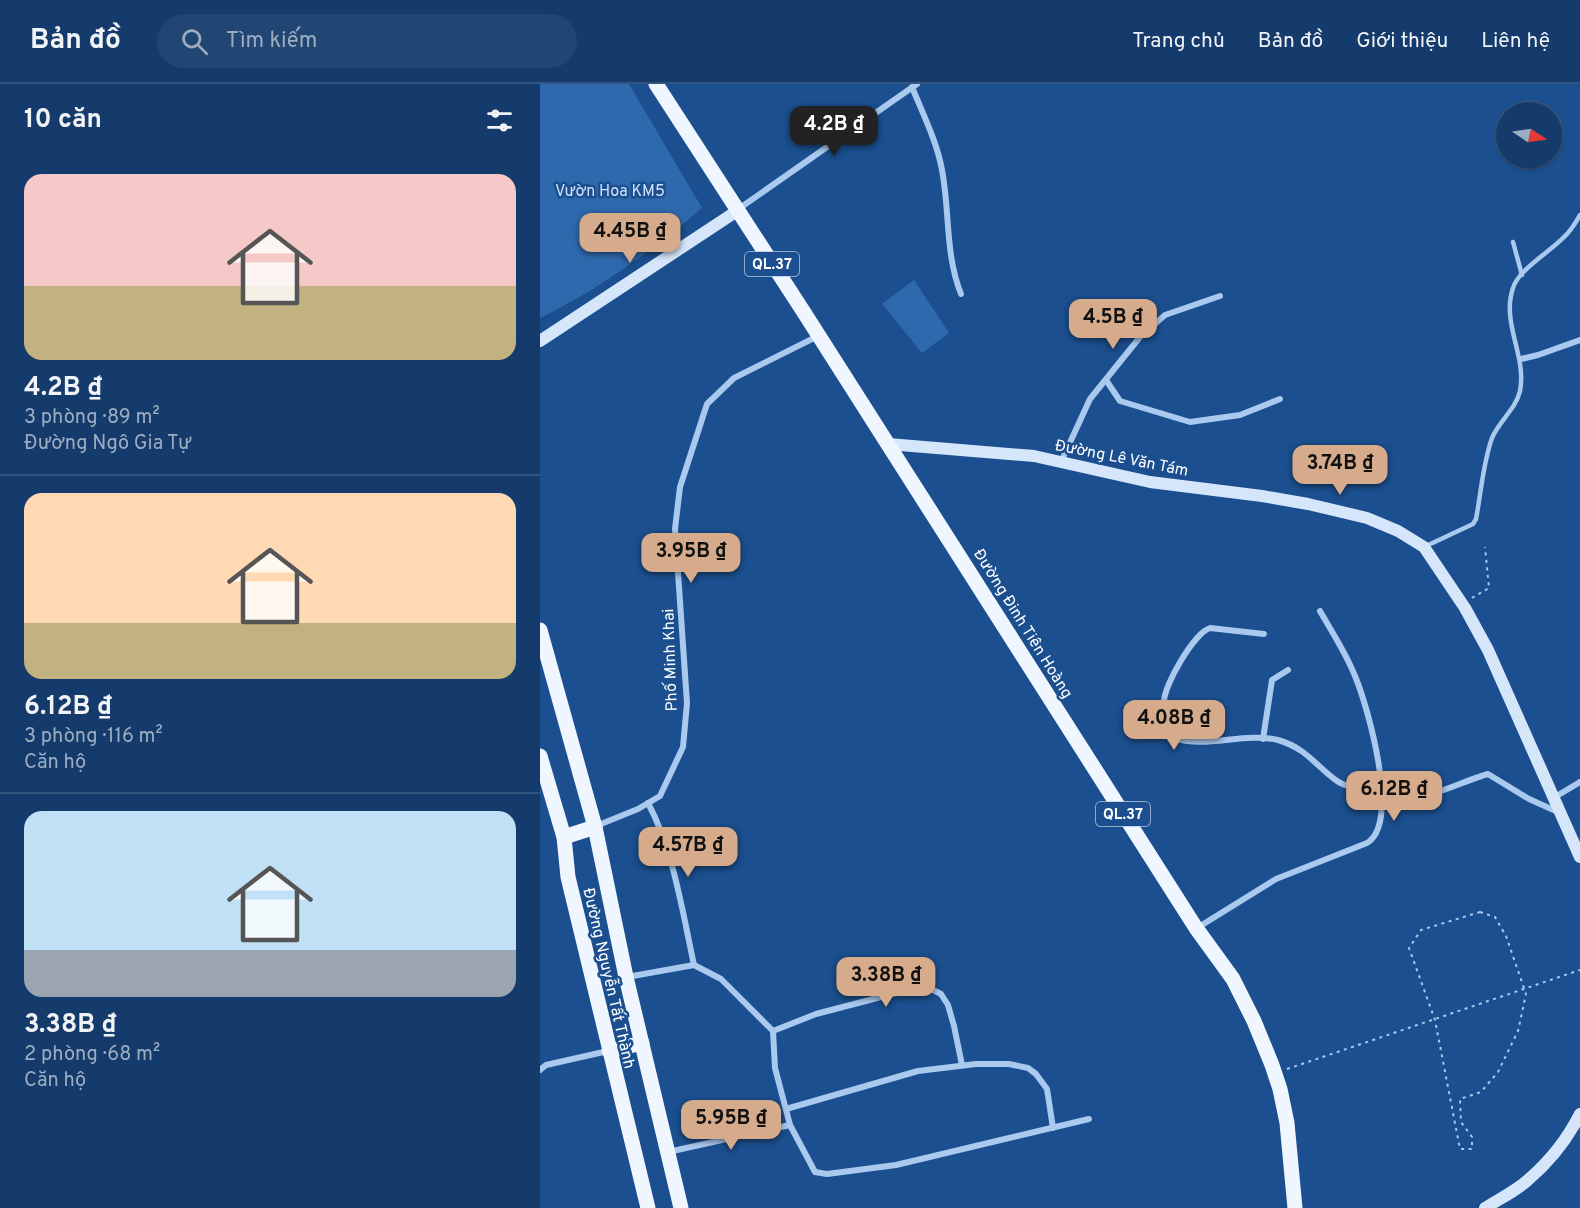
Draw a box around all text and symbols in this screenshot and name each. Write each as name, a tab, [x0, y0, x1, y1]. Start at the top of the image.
search box	[157, 14, 577, 68]
text: Bản đồ	[30, 23, 121, 59]
icon: search	[178, 25, 211, 58]
text: Tìm kiếm	[226, 28, 317, 55]
text: Trang chủ	[1132, 28, 1225, 55]
text: Bản đồ	[1258, 28, 1323, 55]
text: Giới thiệu	[1356, 28, 1448, 55]
text: Liên hệ	[1481, 28, 1550, 55]
north arrow	[1496, 102, 1562, 168]
map controls	[1496, 102, 1562, 168]
text: 10 căn	[24, 104, 102, 137]
icon: filters	[483, 104, 516, 137]
pin: 4.2B ₫	[785, 106, 883, 157]
text: 4.2B ₫	[804, 112, 864, 138]
park label: Vườn Hoa KM5	[555, 182, 665, 202]
icon: home	[216, 213, 324, 321]
pin: 4.45B ₫	[575, 213, 685, 264]
text: 4.45B ₫	[593, 219, 667, 245]
road number: QL.37	[745, 252, 799, 276]
pin: 4.5B ₫	[1064, 299, 1162, 350]
text: 4.5B ₫	[1083, 305, 1143, 331]
text: 4.2B ₫	[24, 372, 102, 405]
text: 3 phòng · 89 m²	[24, 405, 160, 431]
text: Đường Ngô Gia Tự	[24, 431, 192, 457]
street label: Đường Lê Văn Tám	[1053, 436, 1190, 482]
pin: 3.74B ₫	[1285, 445, 1395, 496]
text: 3.74B ₫	[1307, 451, 1373, 477]
icon: home	[216, 532, 324, 640]
pin: 3.95B ₫	[636, 533, 746, 584]
text: 3.95B ₫	[655, 539, 727, 565]
street label: Đường Đinh Tiên Hoàng	[968, 546, 1077, 703]
street label: Phố Minh Khai	[658, 608, 683, 712]
text: 6.12B ₫	[24, 691, 112, 724]
pin: 4.08B ₫	[1119, 700, 1229, 751]
text: 4.08B ₫	[1137, 706, 1211, 732]
text: 3 phòng · 116 m²	[24, 724, 163, 750]
text: Căn hộ	[24, 750, 86, 776]
pin: 6.12B ₫	[1339, 771, 1449, 822]
text: 6.12B ₫	[1360, 777, 1428, 803]
road number: QL.37	[1096, 802, 1150, 826]
pin: 4.57B ₫	[633, 827, 743, 878]
text: 4.57B ₫	[653, 833, 723, 859]
icon: home	[216, 850, 324, 958]
street label: Đường Nguyễn Tất Thành	[578, 886, 641, 1071]
pin: 3.38B ₫	[831, 957, 941, 1008]
text: 3.38B ₫	[850, 963, 922, 989]
text: 3.38B ₫	[24, 1009, 117, 1042]
text: 2 phòng · 68 m²	[24, 1042, 160, 1068]
text: Căn hộ	[24, 1068, 86, 1094]
pin: 5.95B ₫	[676, 1100, 786, 1151]
text: 5.95B ₫	[695, 1106, 767, 1132]

